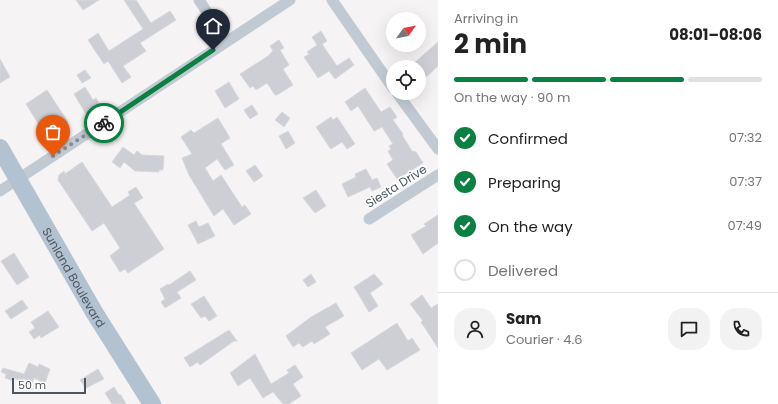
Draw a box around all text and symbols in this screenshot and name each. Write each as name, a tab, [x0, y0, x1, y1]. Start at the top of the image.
pin	[196, 9, 230, 50]
text: Arriving in	[454, 9, 518, 28]
north arrow	[386, 12, 426, 52]
map controls	[386, 12, 426, 100]
icon: home	[202, 15, 224, 37]
text: 08:01–08:06	[669, 24, 762, 45]
text: 2 min	[454, 26, 527, 62]
button: locate	[386, 60, 426, 100]
text: On the way · 90 m	[454, 88, 570, 107]
courier	[84, 103, 124, 143]
icon: bike	[93, 112, 115, 134]
pin	[36, 115, 70, 156]
icon: bag	[42, 121, 64, 143]
icon: check	[454, 127, 476, 149]
text: Confirmed	[488, 128, 568, 149]
text: 07:32	[729, 128, 762, 147]
street label: Siesta Drive	[362, 160, 430, 212]
icon: check	[454, 171, 476, 193]
text: Preparing	[488, 172, 561, 193]
text: 07:37	[729, 172, 762, 191]
icon: check	[454, 215, 476, 237]
text: On the way	[488, 216, 573, 237]
text: 07:49	[728, 216, 762, 235]
street label: Sunland Boulevard	[39, 224, 110, 331]
text: Delivered	[488, 260, 558, 281]
button: person	[454, 308, 496, 350]
text: Sam	[506, 308, 541, 329]
button: chat	[668, 308, 710, 350]
button: phone	[720, 308, 762, 350]
text: Courier · 4.6	[506, 330, 583, 349]
scale bar	[12, 376, 86, 395]
text: 50 m	[18, 377, 46, 393]

